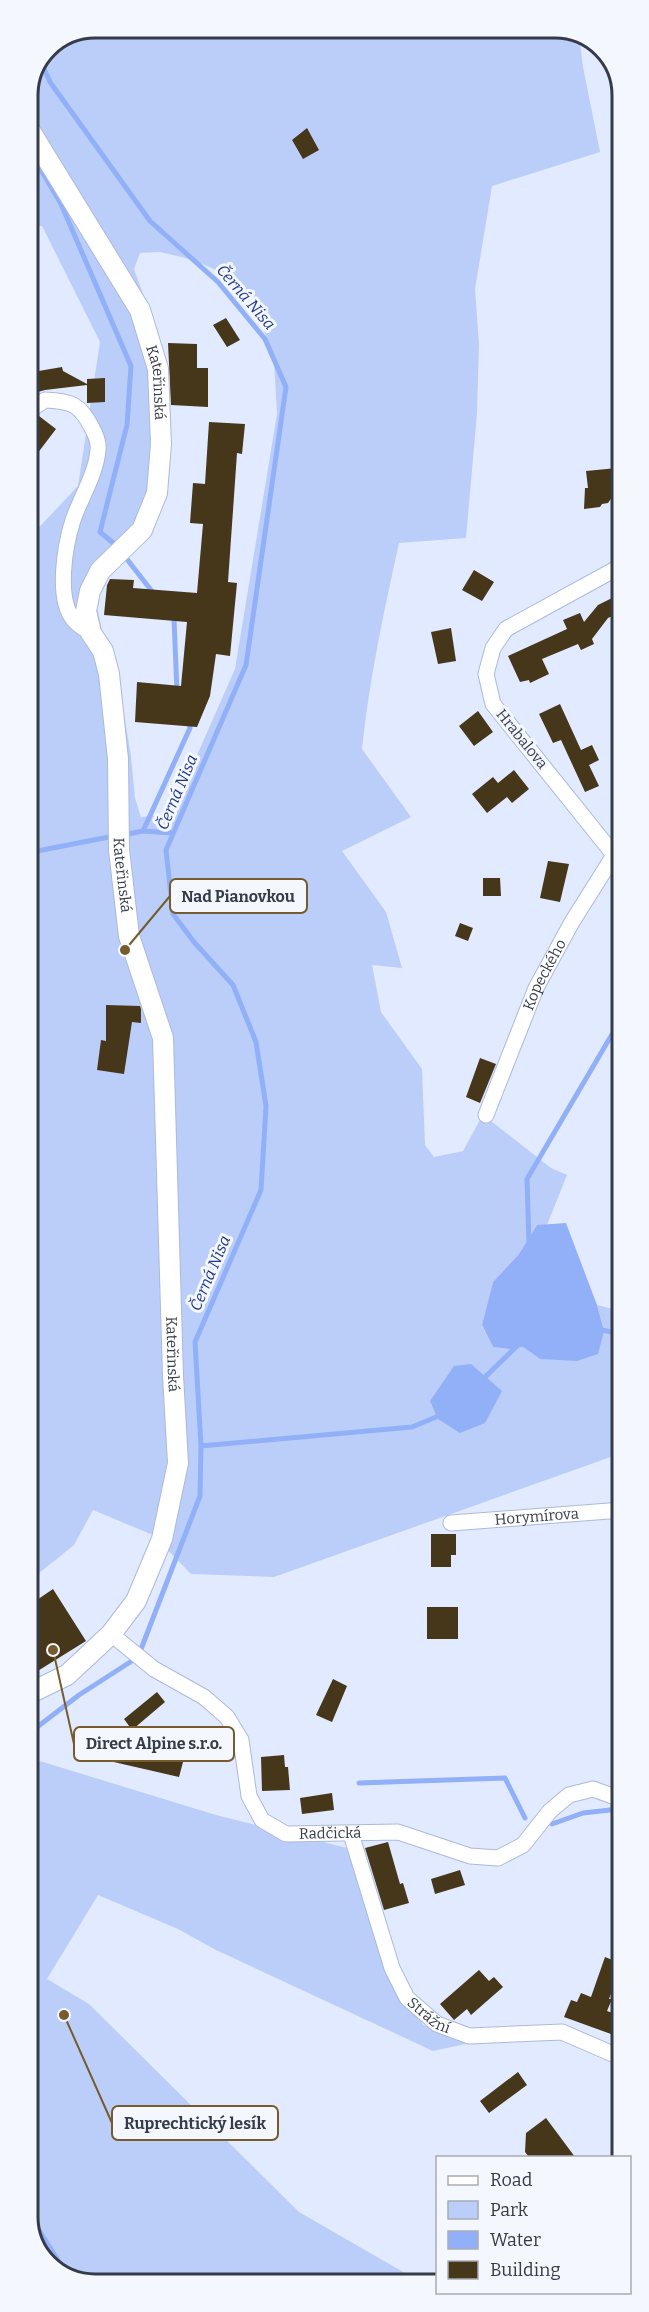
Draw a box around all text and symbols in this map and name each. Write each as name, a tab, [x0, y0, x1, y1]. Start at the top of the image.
water label: Černá Nisa	[213, 260, 280, 333]
street label: Kateřinská	[142, 343, 169, 421]
street label: Hrabalova	[492, 705, 552, 773]
water label: Černá Nisa	[152, 751, 201, 832]
street label: Kateřinská	[110, 837, 135, 914]
callout: Nad Pianovkou	[170, 879, 307, 913]
text: Nad Pianovkou	[181, 887, 295, 906]
street label: Kopeckého	[519, 936, 570, 1013]
water label: Černá Nisa	[185, 1232, 234, 1313]
street label: Kateřinská	[162, 1316, 183, 1392]
street label: Horymírova	[494, 1504, 579, 1529]
callout: Direct Alpine s.r.o.	[74, 1727, 234, 1761]
text: Direct Alpine s.r.o.	[86, 1734, 223, 1753]
street label: Radčická	[299, 1824, 362, 1843]
street label: Strážní	[404, 1993, 453, 2037]
callout: Ruprechtický lesík	[112, 2106, 278, 2140]
text: Ruprechtický lesík	[124, 2114, 266, 2133]
legend	[436, 2156, 631, 2294]
text: Road	[490, 2169, 533, 2191]
text: Park	[490, 2199, 529, 2221]
text: Water	[490, 2229, 541, 2251]
text: Building	[490, 2259, 561, 2281]

